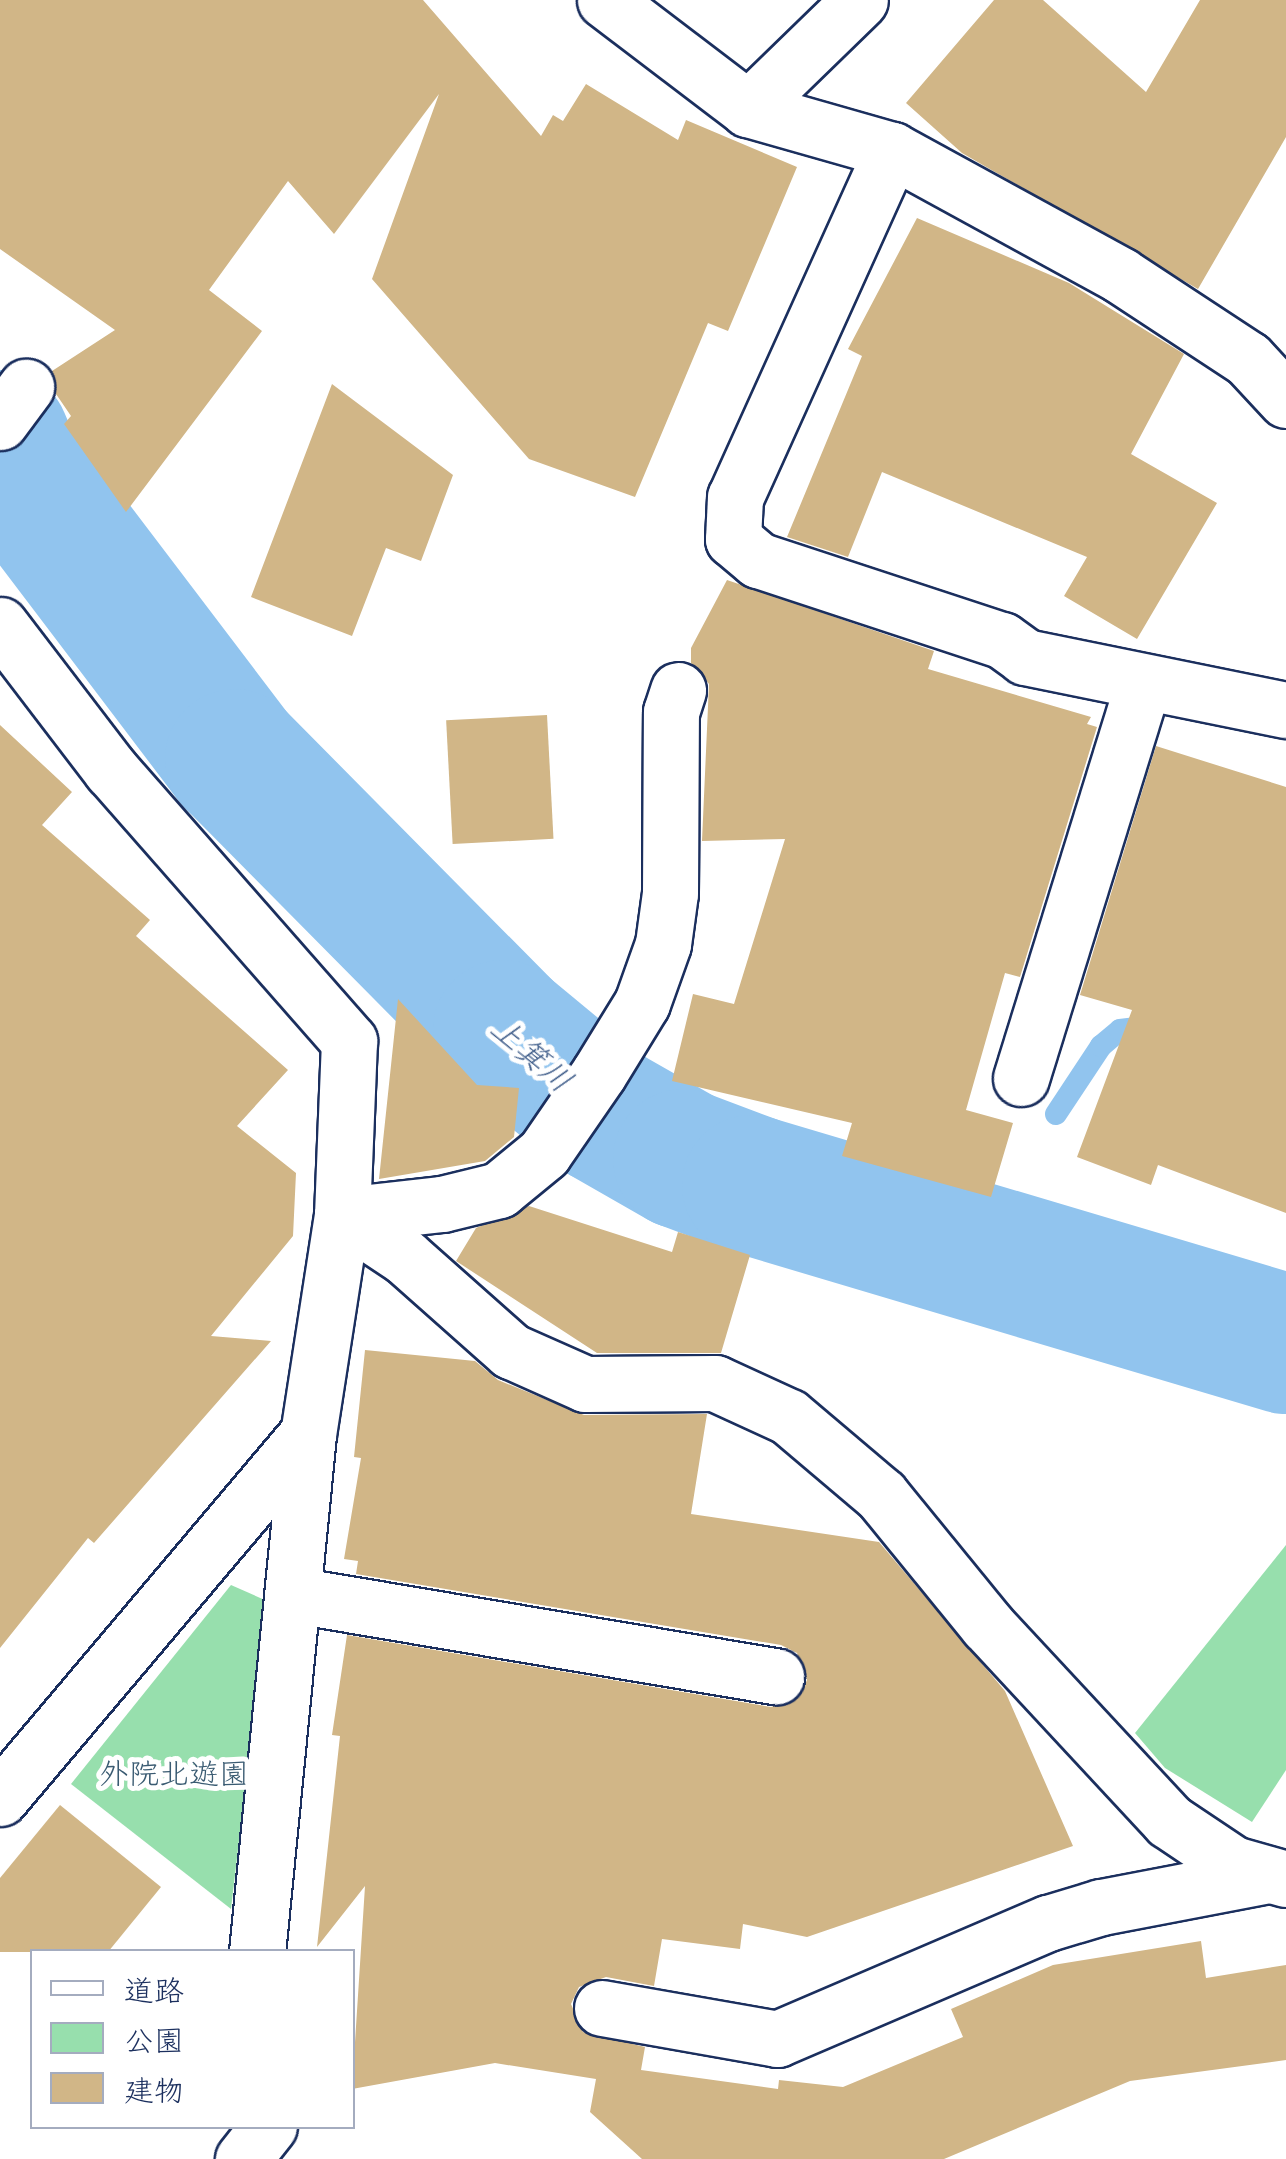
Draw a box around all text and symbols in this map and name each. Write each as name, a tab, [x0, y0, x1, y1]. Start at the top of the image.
water label: 上箕川	[484, 1007, 582, 1099]
park label: 外院北遊園	[99, 1754, 249, 1790]
legend	[30, 1949, 355, 2129]
text: 道路	[124, 1966, 184, 2011]
text: 公園	[124, 2016, 184, 2061]
text: 建物	[124, 2066, 184, 2111]

